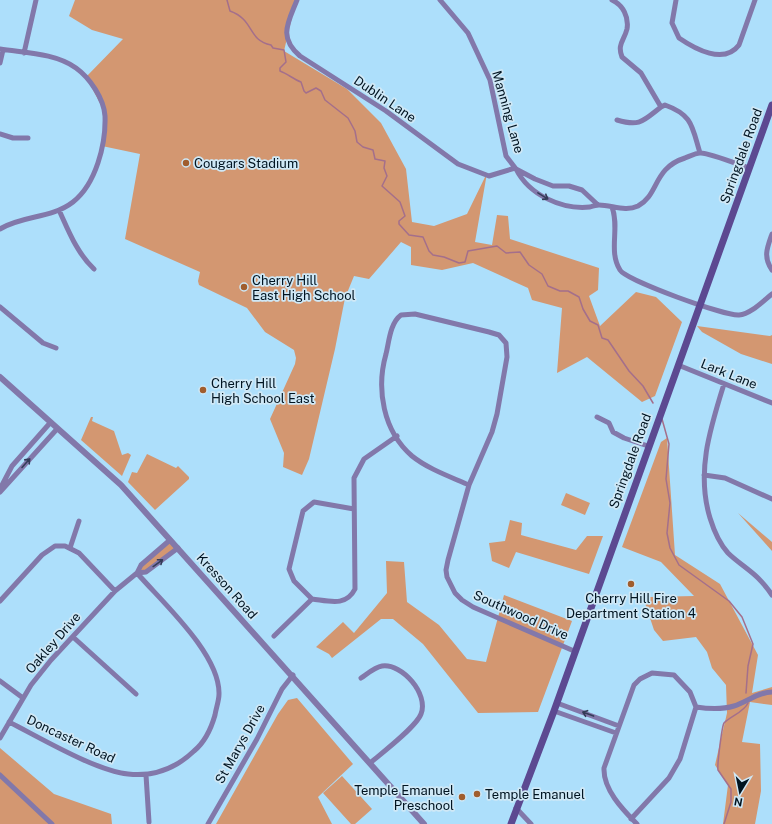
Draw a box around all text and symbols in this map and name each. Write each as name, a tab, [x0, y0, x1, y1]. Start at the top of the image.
street label: Manning Lane	[489, 69, 527, 155]
street label: Dublin Lane	[351, 73, 419, 125]
street label: Springdale Road	[717, 106, 765, 206]
place label: Cougars Stadium	[194, 156, 298, 171]
marker: Cougars Stadium	[181, 158, 191, 168]
one-way arrow	[537, 192, 548, 200]
place label: Cherry Hill East High School	[252, 273, 356, 303]
marker: Cherry Hill East High School	[239, 282, 249, 292]
street label: Lark Lane	[699, 356, 759, 392]
place label: Cherry Hill High School East	[211, 376, 314, 406]
marker: Cherry Hill High School East	[198, 385, 208, 395]
street label: Springdale Road	[606, 411, 654, 511]
one-way arrow	[21, 458, 31, 468]
street label: Kresson Road	[194, 550, 260, 622]
one-way arrow	[153, 559, 164, 567]
marker: Cherry Hill Fire Department Station 4	[626, 579, 636, 589]
street label: Southwood Drive	[471, 587, 571, 643]
place label: Cherry Hill Fire Department Station 4	[566, 591, 696, 621]
street label: Oakley Drive	[22, 609, 84, 677]
street label: St Marys Drive	[212, 702, 268, 786]
one-way arrow	[582, 710, 594, 718]
street label: Doncaster Road	[24, 712, 118, 766]
north arrow	[720, 772, 760, 812]
place label: Temple Emanuel Preschool	[354, 783, 454, 813]
place label: Temple Emanuel	[485, 787, 585, 802]
marker: Temple Emanuel	[472, 789, 482, 799]
marker: Temple Emanuel Preschool	[457, 792, 467, 802]
text: N	[733, 795, 744, 809]

